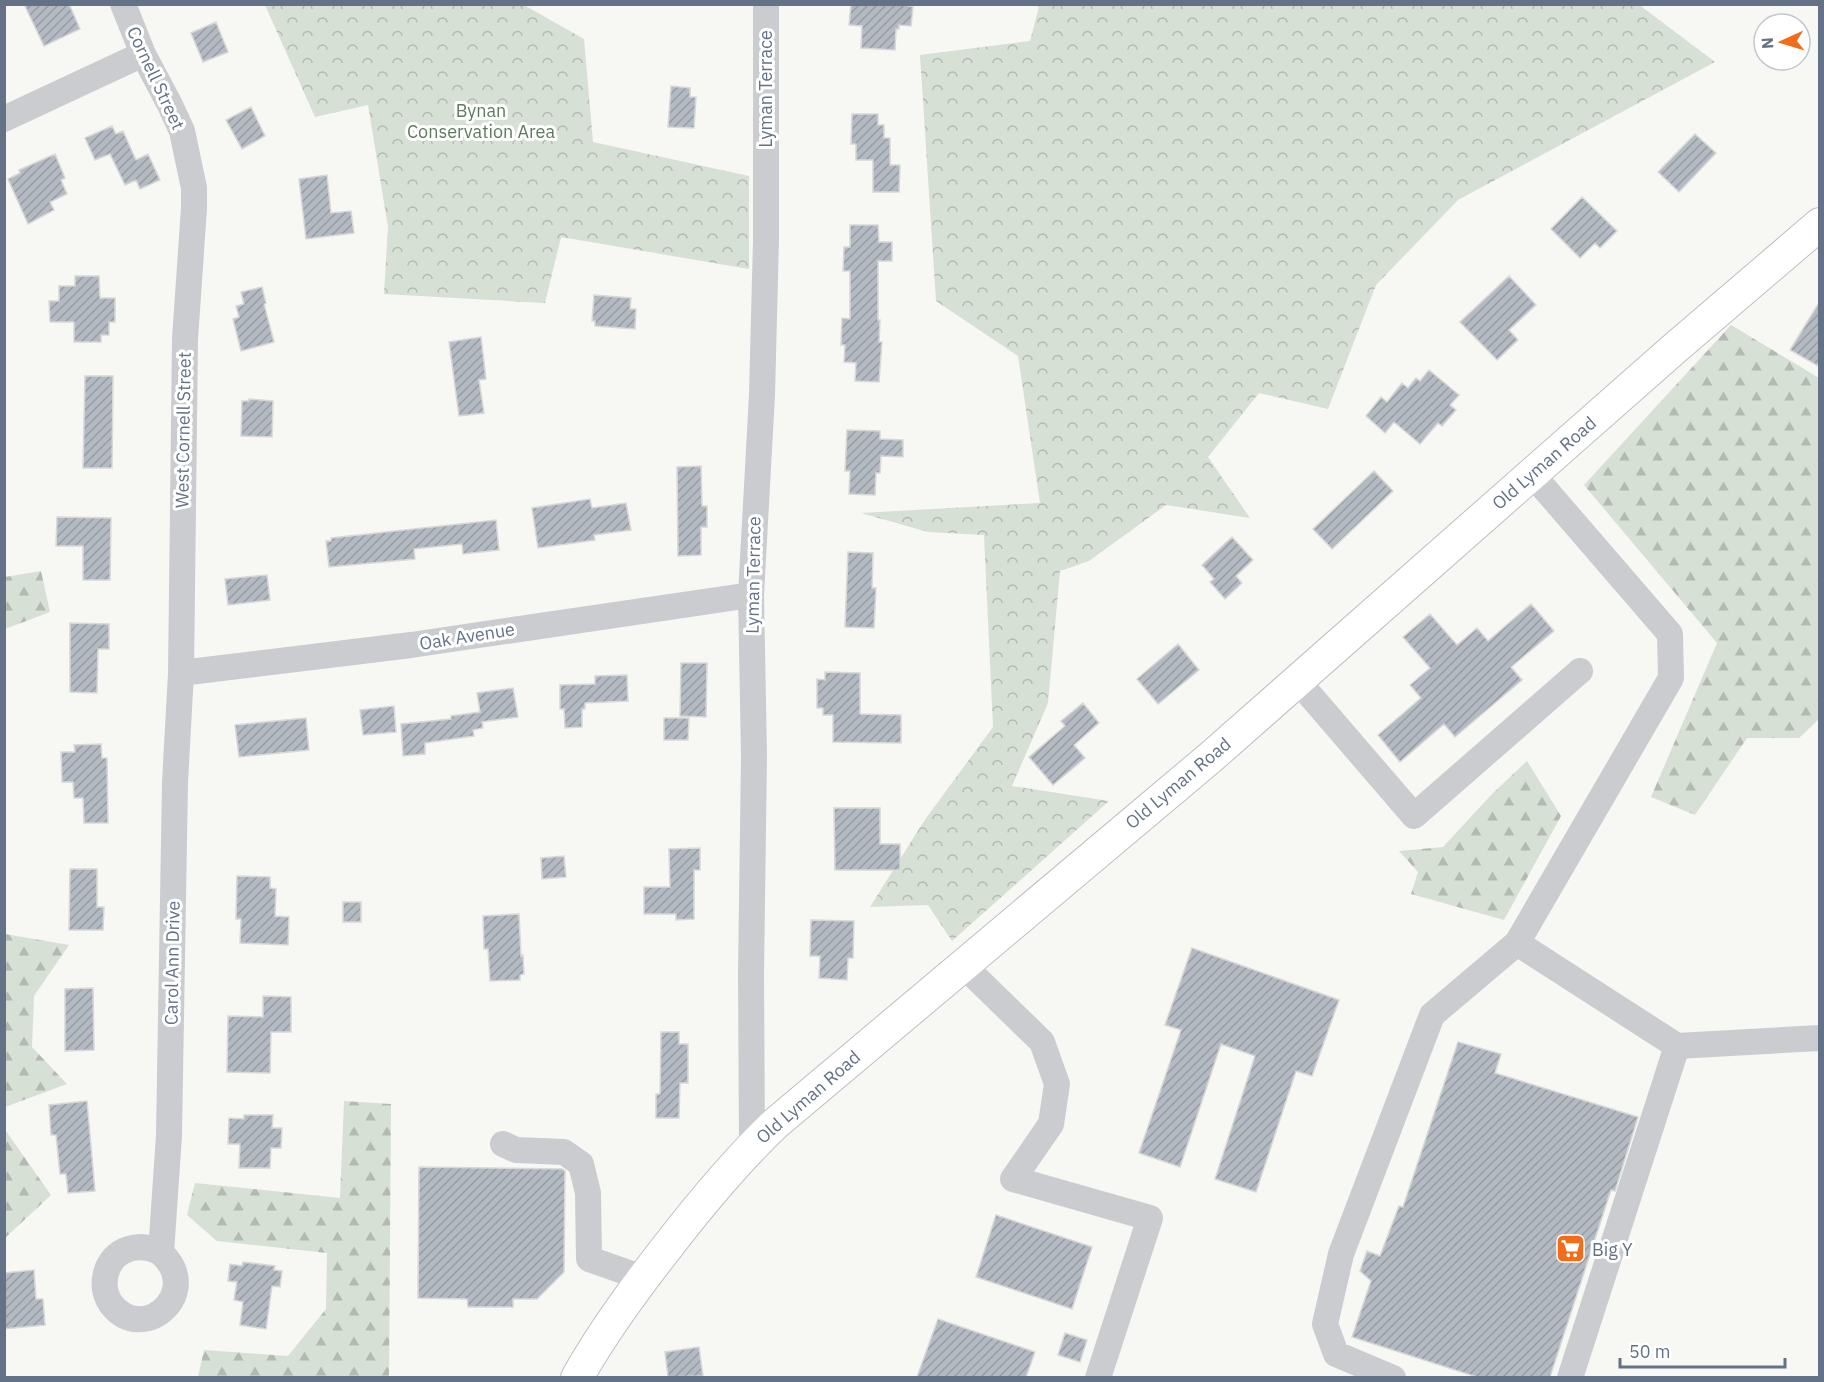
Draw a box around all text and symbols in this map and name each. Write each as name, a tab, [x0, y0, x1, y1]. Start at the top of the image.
north arrow	[1752, 12, 1812, 72]
street label: Cornell Street	[122, 23, 190, 133]
street label: Lyman Terrace	[754, 30, 777, 148]
text: N	[1757, 37, 1777, 50]
park label: Bynan Conservation Area	[407, 99, 555, 143]
street label: West Cornell Street	[170, 352, 196, 508]
street label: Old Lyman Road	[1487, 411, 1601, 515]
street label: Lyman Terrace	[740, 516, 766, 634]
street label: Oak Avenue	[418, 617, 516, 655]
street label: Old Lyman Road	[1121, 732, 1235, 834]
street label: Carol Ann Drive	[159, 900, 185, 1025]
street label: Old Lyman Road	[751, 1045, 865, 1149]
supermarket icon: Big Y	[1555, 1233, 1587, 1265]
place label: Big Y	[1592, 1238, 1633, 1261]
scale bar	[1620, 1331, 1785, 1369]
text: 50 m	[1629, 1340, 1671, 1363]

